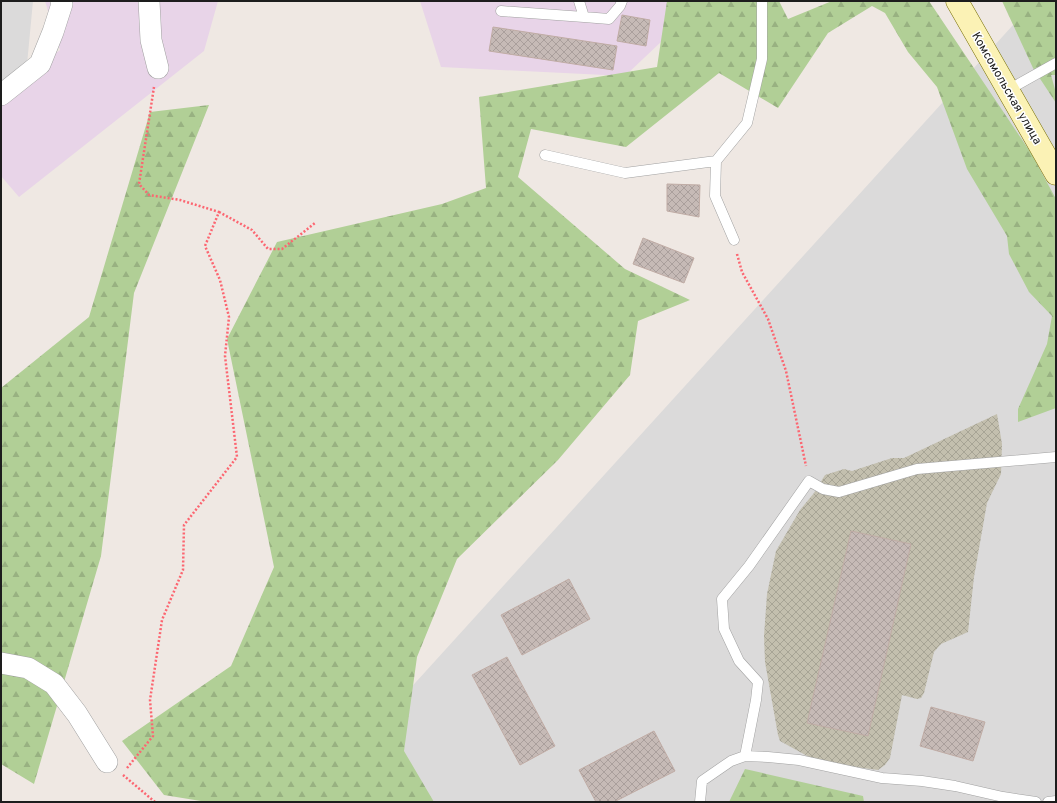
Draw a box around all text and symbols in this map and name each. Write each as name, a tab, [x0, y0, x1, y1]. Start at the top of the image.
street label: Комсомольская улица	[967, 29, 1045, 148]

